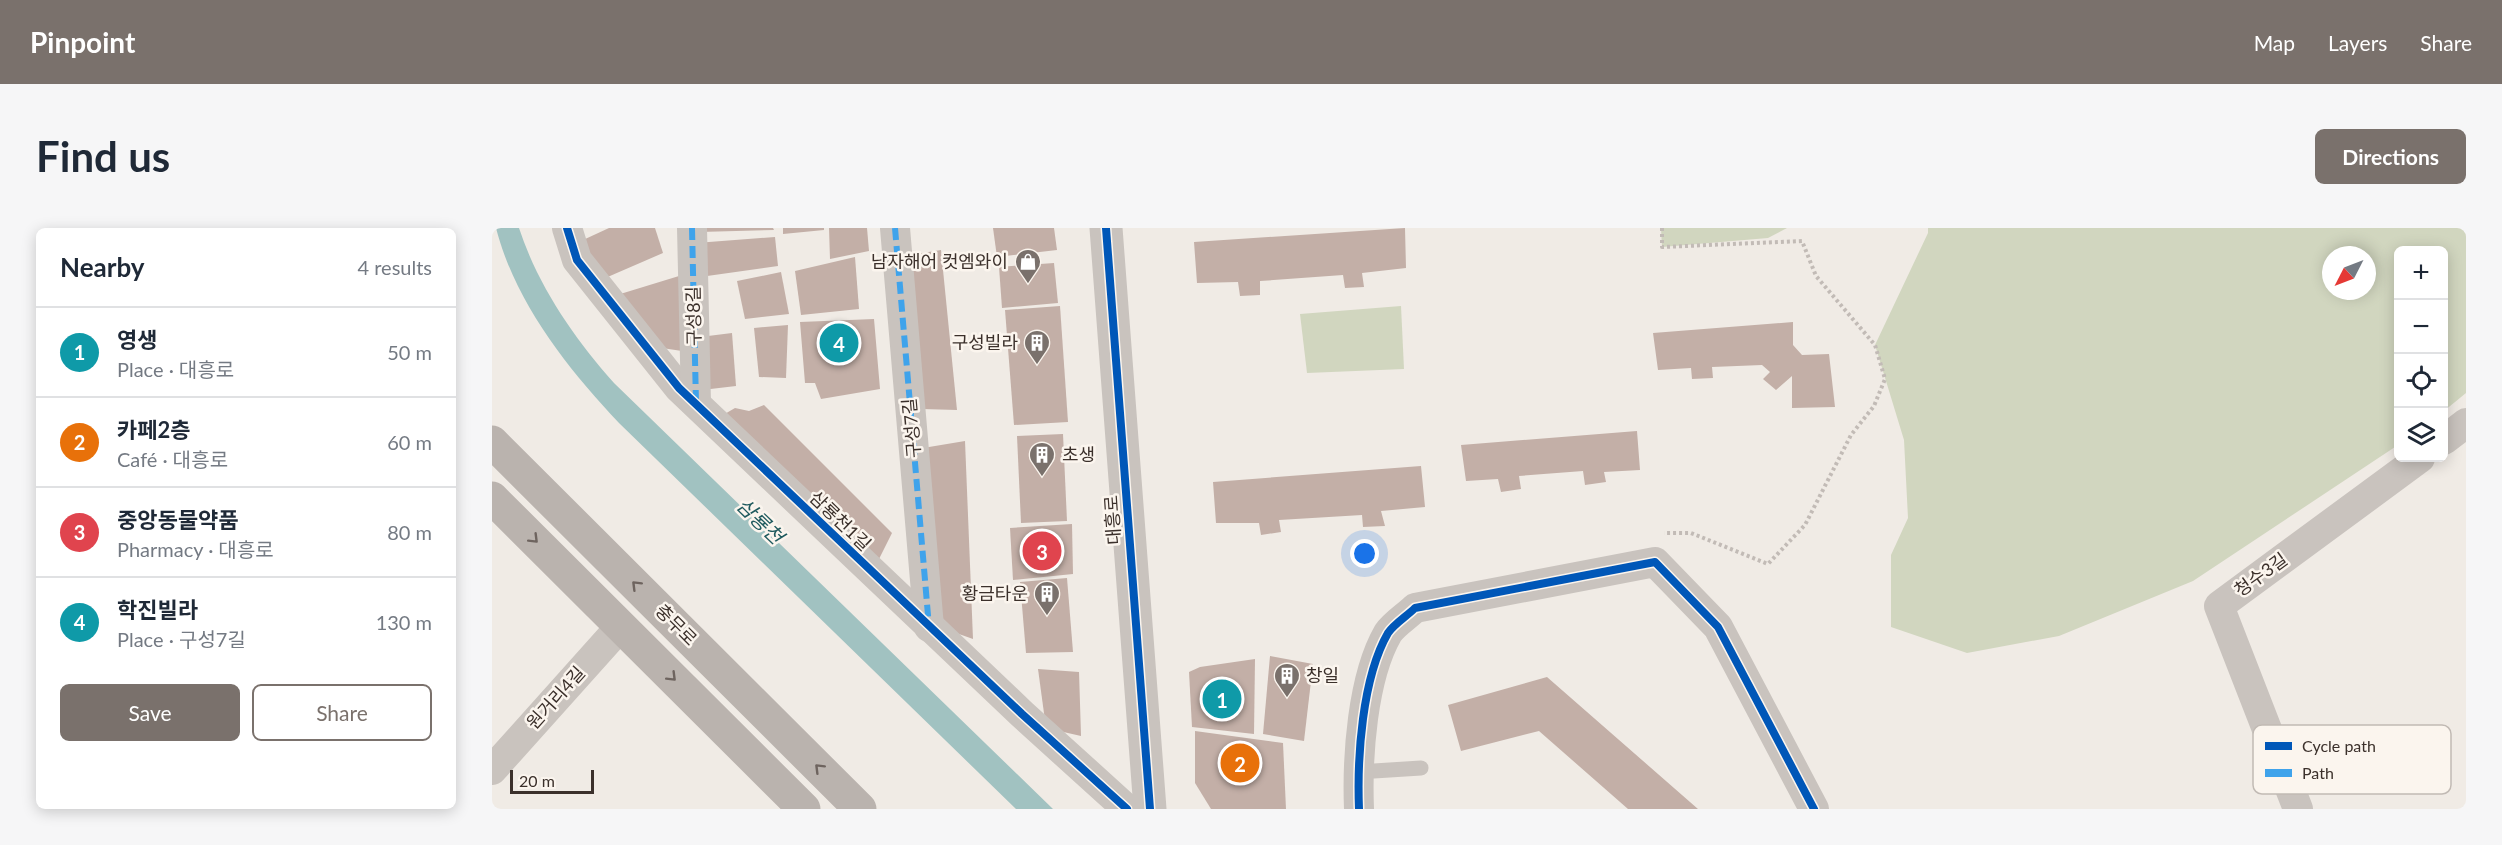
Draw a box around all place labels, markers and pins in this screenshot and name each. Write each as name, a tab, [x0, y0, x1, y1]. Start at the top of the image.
shop icon: 남자해어 컷엠와이	[1013, 247, 1043, 285]
place label: 남자해어 컷엠와이	[871, 250, 1008, 272]
pin: 4	[820, 320, 858, 366]
building icon: 구성빌라	[1022, 328, 1052, 366]
place label: 구성빌라	[952, 331, 1018, 353]
building icon: 초생	[1027, 440, 1057, 478]
place label: 초생	[1062, 443, 1095, 465]
pin: 3	[1022, 528, 1062, 574]
building icon: 황금타운	[1032, 579, 1062, 617]
place label: 황금타운	[962, 582, 1028, 604]
building icon: 창일	[1272, 661, 1302, 699]
place label: 창일	[1306, 664, 1339, 686]
pin: 1	[1202, 676, 1242, 722]
pin: 2	[1220, 740, 1260, 786]

